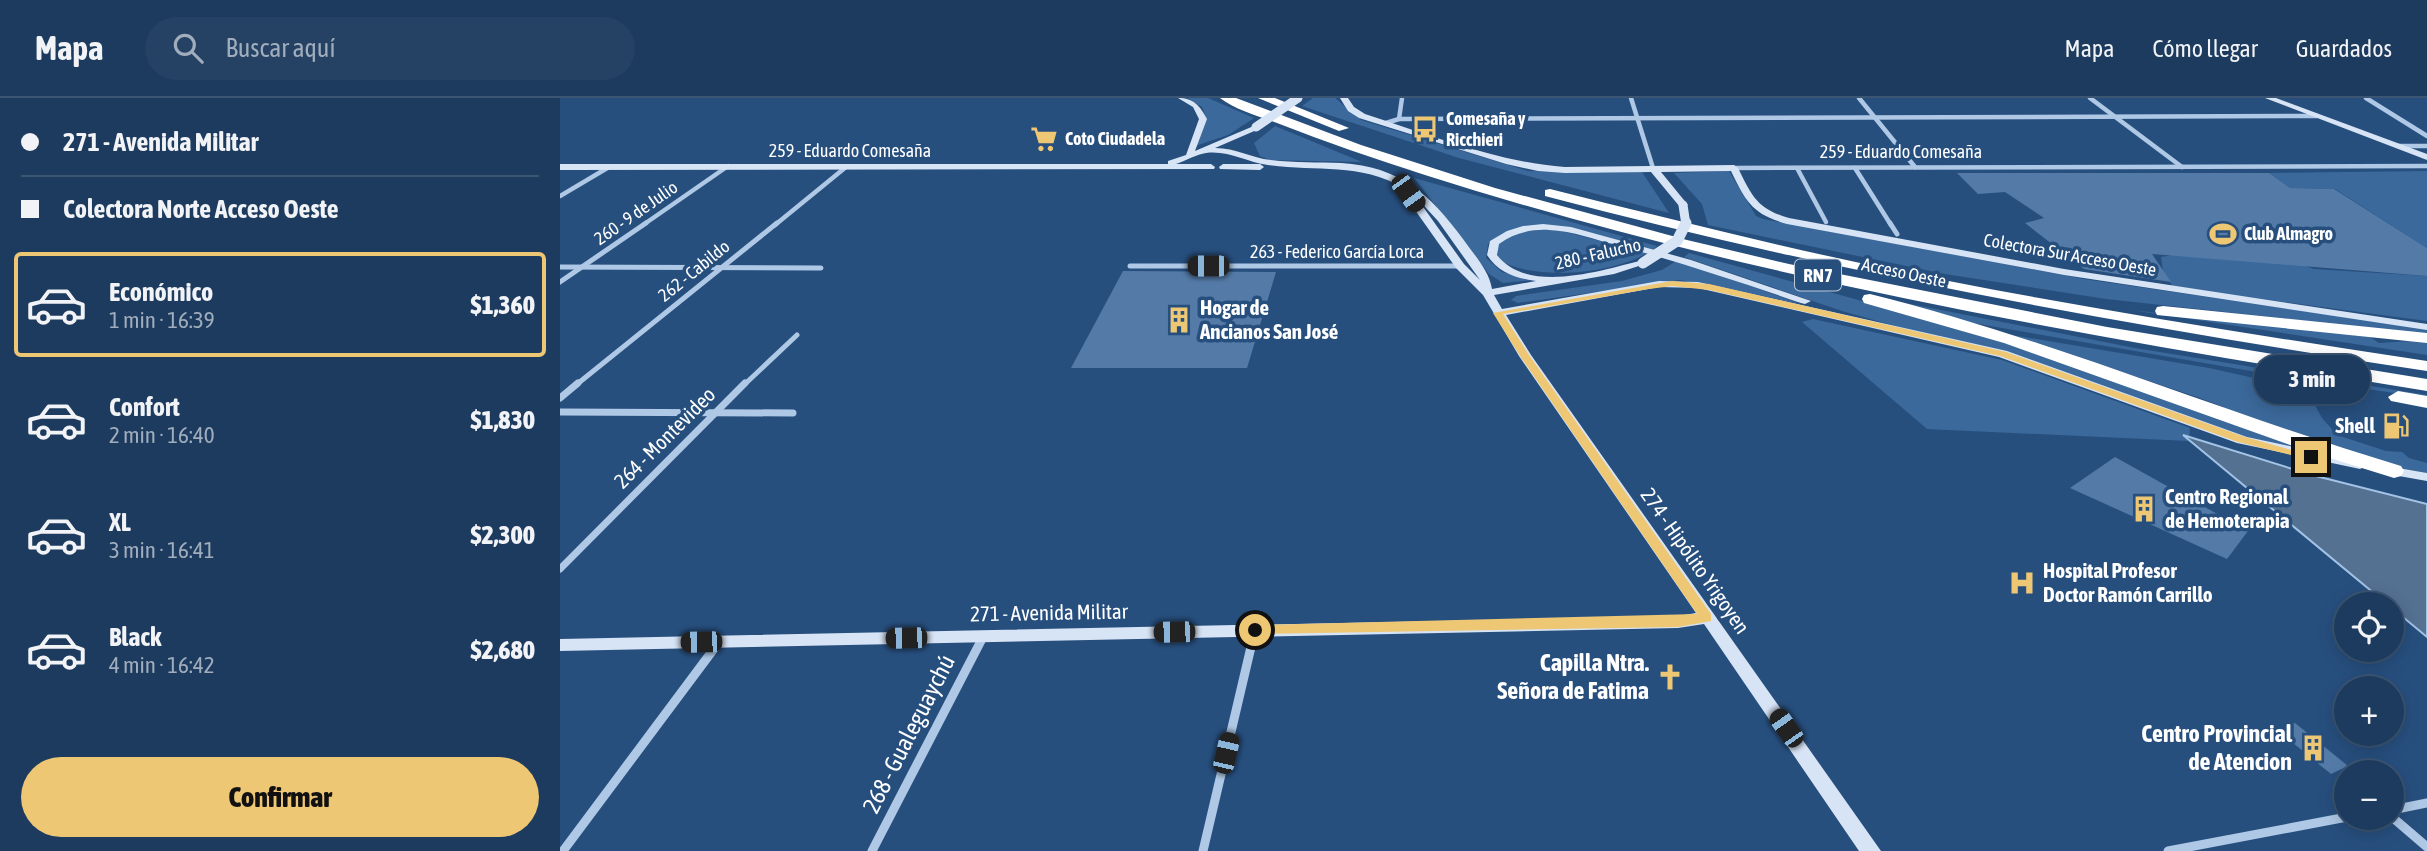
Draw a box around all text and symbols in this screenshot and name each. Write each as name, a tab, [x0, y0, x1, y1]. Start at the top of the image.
search box	[145, 17, 635, 80]
text: Mapa	[35, 29, 103, 67]
icon: search	[169, 29, 207, 67]
text: Buscar aquí	[225, 33, 335, 63]
text: Mapa	[2065, 35, 2114, 62]
text: Cómo llegar	[2152, 35, 2258, 62]
text: Guardados	[2296, 35, 2392, 62]
place label: Comesaña y Ricchieri	[1446, 108, 1526, 150]
bus stop icon: Comesaña y Ricchieri	[1410, 114, 1440, 144]
supermarket icon: Coto Ciudadela	[1029, 124, 1059, 154]
text: 271 - Avenida Militar	[63, 127, 258, 157]
place label: Coto Ciudadela	[1065, 128, 1165, 149]
street label: 259 - Eduardo Comesaña	[769, 140, 931, 161]
street label: 259 - Eduardo Comesaña	[1820, 141, 1982, 162]
car	[1388, 170, 1429, 216]
street label: 260 - 9 de Julio	[590, 176, 681, 249]
text: Colectora Norte Acceso Oeste	[63, 194, 339, 224]
sports icon: Club Almagro	[2208, 219, 2238, 249]
place label: Club Almagro	[2244, 223, 2333, 244]
street label: Colectora Sur Acceso Oeste	[1982, 229, 2158, 280]
street label: 280 - Falucho	[1553, 233, 1643, 274]
street label: 262 - Cabildo	[654, 236, 734, 306]
street label: 263 - Federico García Lorca	[1250, 241, 1424, 262]
street label: Acceso Oeste	[1860, 253, 1948, 292]
car	[1188, 256, 1230, 277]
road number: RN7	[1795, 260, 1841, 290]
icon: car	[25, 273, 88, 336]
text: Económico	[109, 277, 213, 307]
text: $1,360	[471, 290, 535, 320]
place label: Hogar de Ancianos San José	[1199, 295, 1338, 343]
building icon: Hogar de Ancianos San José	[1164, 305, 1194, 335]
text: 1 min · 16:39	[109, 307, 215, 333]
callout: 3 min	[2253, 356, 2369, 404]
text: 3 min	[2289, 366, 2335, 392]
street label: 264 - Montevideo	[609, 382, 720, 493]
icon: car	[25, 388, 88, 451]
text: Confort	[109, 392, 180, 422]
text: $1,830	[471, 405, 535, 435]
fuel station icon: Shell	[2381, 411, 2411, 441]
place label: Shell	[2335, 413, 2375, 437]
text: 2 min · 16:40	[109, 422, 215, 448]
route end	[2295, 441, 2327, 473]
street label: 274 - Hipólito Yrigoyen	[1637, 483, 1755, 638]
place label: Centro Regional de Hemoterapia	[2165, 484, 2290, 532]
building icon: Centro Regional de Hemoterapia	[2129, 494, 2159, 524]
icon: car	[25, 503, 88, 566]
text: XL	[109, 507, 131, 537]
text: $2,300	[471, 520, 535, 550]
text: 3 min · 16:41	[109, 537, 215, 563]
place label: Hospital Profesor Doctor Ramón Carrillo	[2043, 558, 2213, 606]
hospital icon: Hospital Profesor Doctor Ramón Carrillo	[2007, 568, 2037, 598]
map controls	[2334, 592, 2404, 830]
button: locate	[2334, 592, 2404, 662]
street label: 271 - Avenida Militar	[970, 599, 1129, 625]
route start	[1239, 614, 1271, 646]
icon: car	[25, 618, 88, 681]
car	[1153, 621, 1196, 643]
text: Black	[109, 622, 161, 652]
car	[885, 627, 928, 649]
car	[680, 631, 723, 653]
text: $2,680	[471, 635, 535, 665]
place label: Capilla Ntra. Señora de Fatima	[1497, 649, 1649, 704]
street label: 268 - Gualeguaychú	[857, 650, 960, 817]
text: 4 min · 16:42	[109, 652, 215, 678]
church icon: Capilla Ntra. Señora de Fatima	[1655, 662, 1685, 692]
button: +	[2334, 676, 2404, 746]
car	[1766, 705, 1807, 751]
place label: Centro Provincial de Atencion	[2141, 720, 2293, 775]
car	[1212, 730, 1241, 776]
building icon: Centro Provincial de Atencion	[2298, 733, 2328, 763]
button: Confirmar	[21, 757, 539, 837]
button: −	[2334, 760, 2404, 830]

